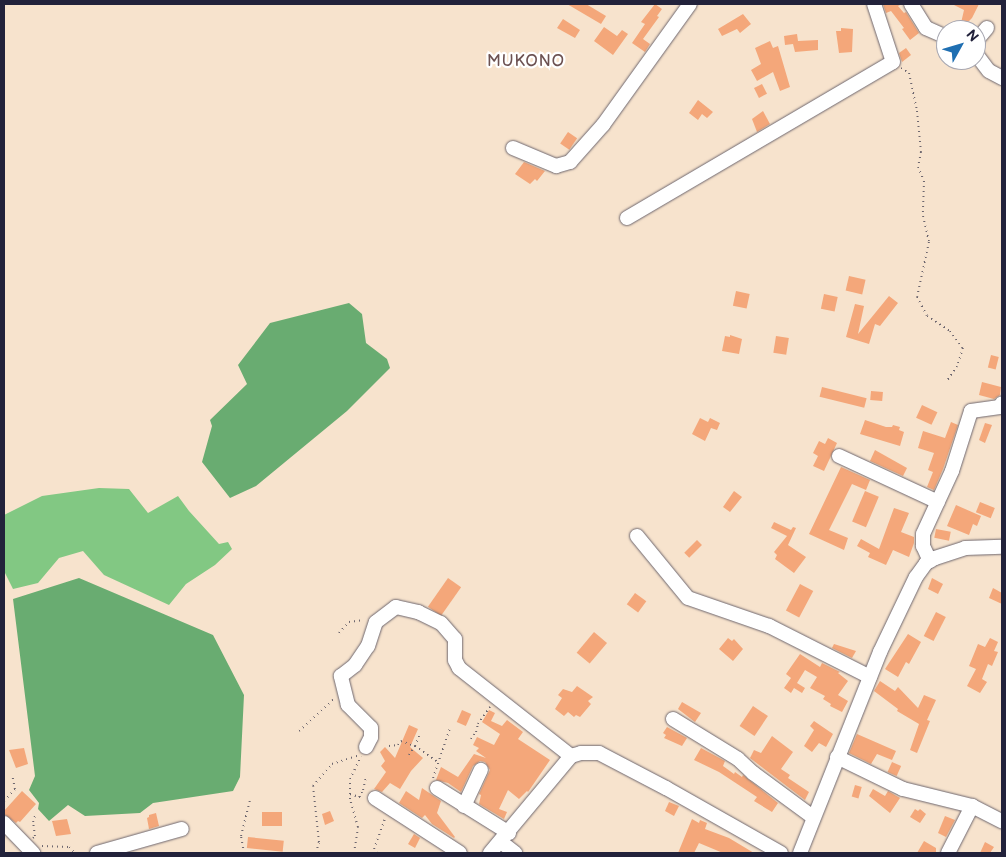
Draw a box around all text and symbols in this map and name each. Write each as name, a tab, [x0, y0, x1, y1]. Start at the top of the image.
north arrow	[936, 20, 986, 70]
text: N	[962, 26, 982, 45]
district label: MUKONO	[486, 52, 566, 72]

